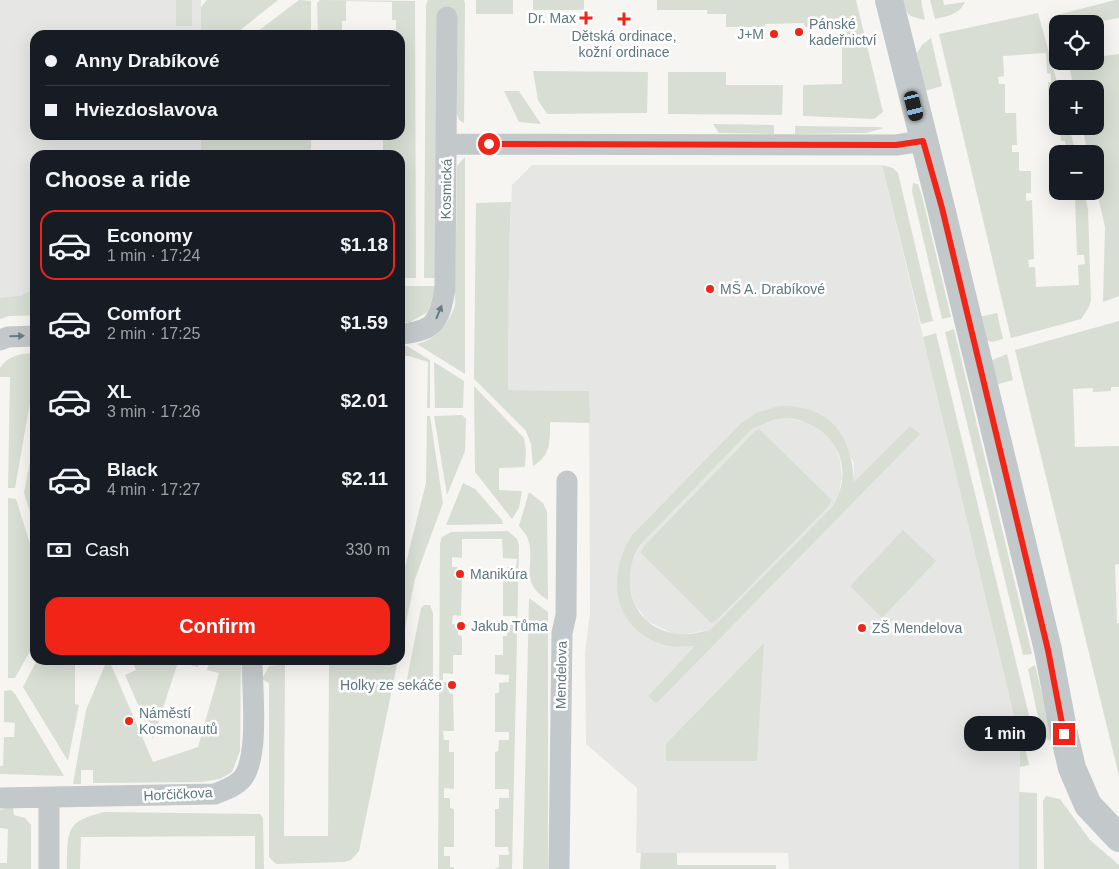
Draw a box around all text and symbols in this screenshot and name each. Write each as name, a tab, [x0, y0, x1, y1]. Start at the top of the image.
place label: Dr. Max	[528, 10, 576, 26]
marker: Dr. Max	[580, 12, 592, 24]
marker: Dětská ordinace, kožní ordinace	[617, 12, 631, 26]
map controls	[1049, 15, 1104, 200]
button: locate	[1049, 15, 1104, 70]
place label: Pánské kadeřnictví	[809, 16, 877, 48]
place label: J+M	[737, 26, 764, 42]
marker: Pánské kadeřnictví	[793, 26, 805, 38]
place label: Dětská ordinace, kožní ordinace	[571, 28, 677, 60]
marker: J+M	[768, 28, 780, 40]
text: Anny Drabíkové	[75, 50, 220, 71]
button: +	[1049, 80, 1104, 135]
car	[903, 90, 924, 122]
text: Hviezdoslavova	[75, 99, 218, 120]
route start	[478, 133, 500, 155]
button: −	[1049, 145, 1104, 200]
street label: Kosmická	[437, 158, 455, 219]
text: Choose a ride	[45, 167, 190, 192]
icon: car	[47, 223, 92, 268]
text: Economy	[107, 225, 193, 246]
text: $1.18	[340, 234, 388, 255]
text: 1 min · 17:24	[107, 247, 200, 264]
place label: MŠ A. Drabíkové	[720, 281, 825, 297]
marker: MŠ A. Drabíkové	[704, 283, 716, 295]
icon: car	[47, 301, 92, 346]
text: Comfort	[107, 303, 181, 324]
one-way arrow	[435, 304, 443, 319]
text: $1.59	[340, 312, 388, 333]
text: 2 min · 17:25	[107, 325, 200, 342]
one-way arrow	[9, 332, 25, 340]
icon: car	[47, 379, 92, 424]
text: XL	[107, 381, 131, 402]
text: $2.01	[340, 390, 388, 411]
text: 3 min · 17:26	[107, 403, 200, 420]
icon: car	[47, 457, 92, 502]
text: Black	[107, 459, 158, 480]
text: $2.11	[342, 468, 388, 489]
text: 4 min · 17:27	[107, 481, 200, 498]
icon: cash	[45, 536, 73, 564]
text: Cash	[85, 539, 129, 560]
text: 330 m	[346, 541, 390, 558]
place label: Manikúra	[470, 566, 528, 582]
marker: Manikúra	[454, 568, 466, 580]
button: Confirm	[45, 597, 390, 655]
place label: Jakub Tůma	[471, 618, 548, 634]
marker: Jakub Tůma	[455, 620, 467, 632]
place label: ZŠ Mendelova	[872, 620, 962, 636]
marker: ZŠ Mendelova	[856, 622, 868, 634]
street label: Mendelova	[552, 640, 570, 709]
place label: Holky ze sekáče	[340, 677, 442, 693]
marker: Holky ze sekáče	[446, 679, 458, 691]
place label: Náměstí Kosmonautů	[139, 705, 218, 737]
marker: Náměstí Kosmonautů	[123, 715, 135, 727]
callout: 1 min	[964, 716, 1046, 752]
route end	[1053, 723, 1075, 745]
text: 1 min	[984, 725, 1026, 742]
street label: Horčičkova	[143, 784, 213, 804]

